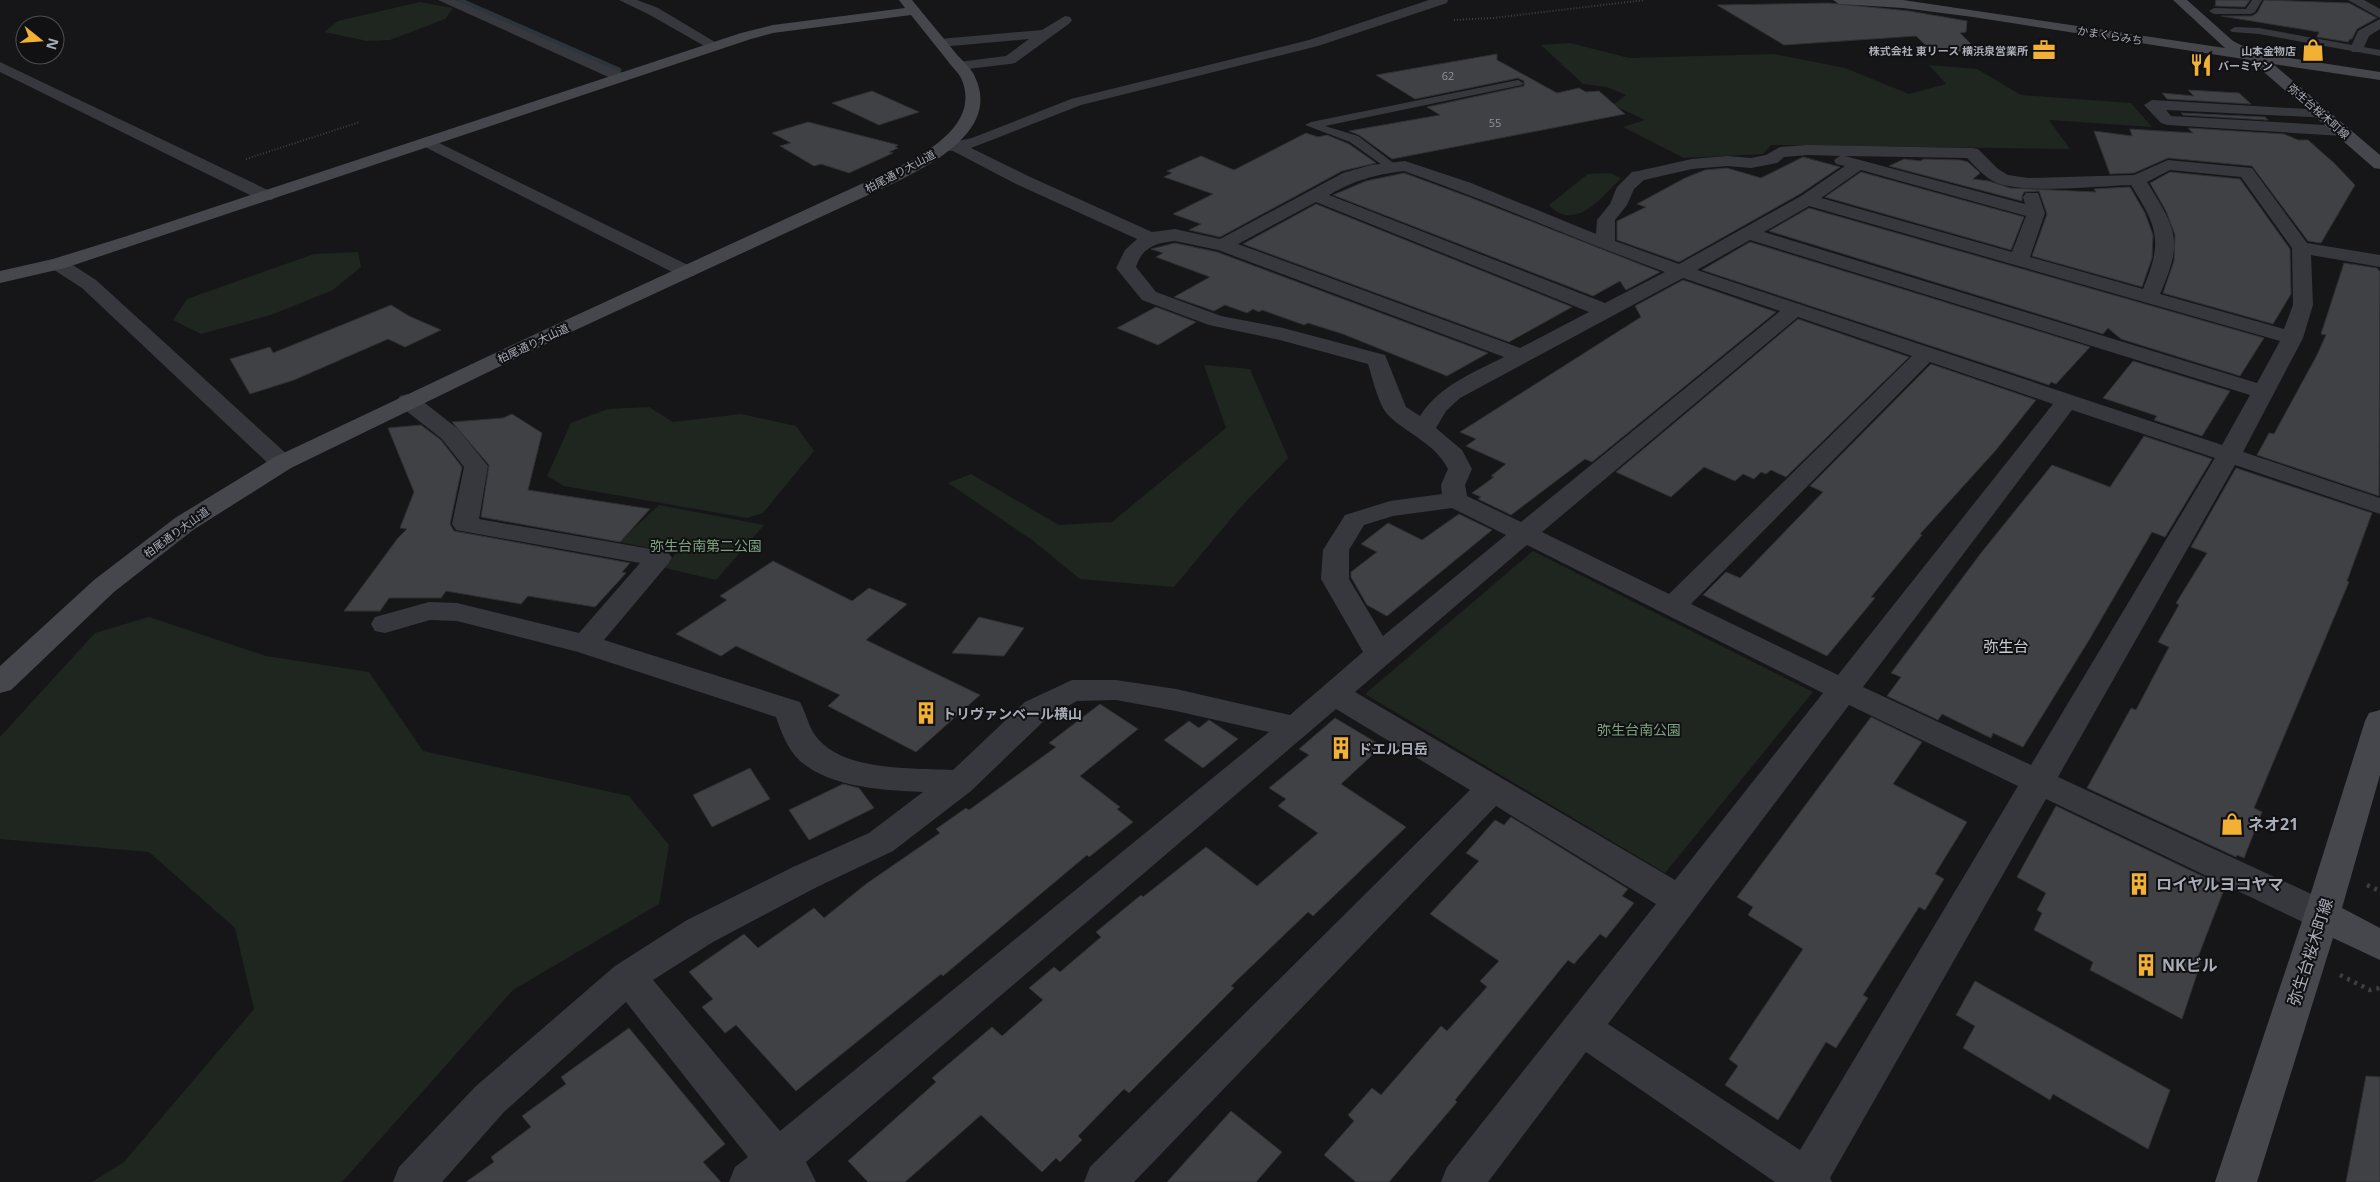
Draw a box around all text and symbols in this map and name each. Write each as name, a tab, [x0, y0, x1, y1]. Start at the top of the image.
north arrow	[15, 15, 65, 65]
street label: かまくらみち	[2076, 22, 2144, 48]
text: N	[42, 36, 64, 52]
office icon: 株式会社 東リース 横浜泉営業所	[2031, 37, 2057, 63]
shop icon: 山本金物店	[2300, 37, 2326, 63]
place label: 株式会社 東リース 横浜泉営業所	[1869, 43, 2028, 58]
place label: 山本金物店	[2241, 43, 2296, 58]
restaurant icon: バーミヤン	[2188, 52, 2214, 78]
place label: バーミヤン	[2218, 58, 2273, 73]
house number: 62	[1442, 68, 1454, 83]
street label: 弥生台桜木町線	[2285, 80, 2353, 142]
house number: 55	[1489, 115, 1501, 130]
street label: 柏尾通り大山道	[862, 146, 938, 196]
street label: 柏尾通り大山道	[495, 320, 571, 366]
street label: 柏尾通り大山道	[140, 503, 212, 561]
park label: 弥生台南第二公園	[650, 536, 762, 555]
district label: 弥生台	[1983, 636, 2029, 656]
building icon: トリヴァンベール横山	[913, 700, 939, 726]
place label: トリヴァンベール横山	[942, 704, 1082, 723]
park label: 弥生台南公園	[1597, 720, 1681, 739]
building icon: ドエル日岳	[1328, 735, 1354, 761]
place label: ドエル日岳	[1358, 739, 1428, 758]
shop icon: ネオ21	[2219, 811, 2245, 837]
place label: ネオ21	[2248, 813, 2298, 835]
building icon: ロイヤルヨコヤマ	[2126, 871, 2152, 897]
place label: ロイヤルヨコヤマ	[2156, 873, 2284, 895]
street label: 弥生台桜木町線	[2282, 895, 2338, 1009]
building icon: NKビル	[2133, 952, 2159, 978]
place label: NKビル	[2162, 954, 2218, 976]

